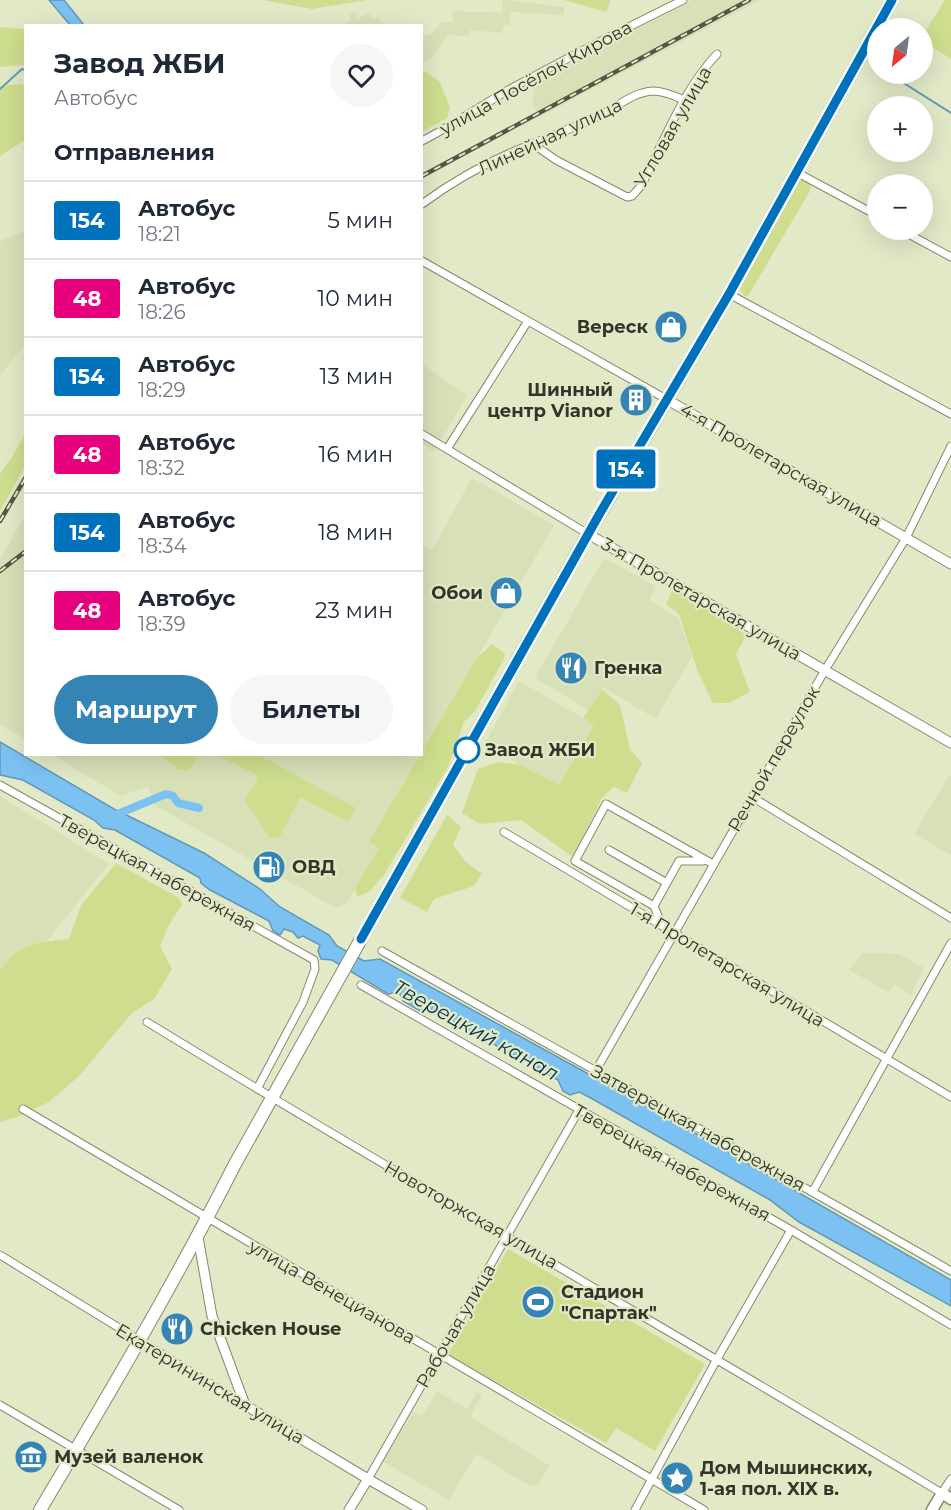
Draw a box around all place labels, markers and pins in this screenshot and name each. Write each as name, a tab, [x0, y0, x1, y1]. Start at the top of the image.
shop icon: Вереск	[653, 309, 689, 345]
place label: Вереск	[577, 316, 648, 338]
place label: Шинный центр Vianor	[487, 379, 613, 422]
building icon: Шинный центр Vianor	[618, 382, 654, 418]
shop icon: Обои	[488, 575, 524, 611]
place label: Обои	[431, 582, 483, 604]
restaurant icon: Гренка	[553, 650, 589, 686]
place label: Гренка	[594, 657, 662, 679]
marker: Завод ЖБИ	[454, 737, 480, 763]
place label: Завод ЖБИ	[484, 739, 595, 761]
fuel station icon: ОВД	[251, 849, 287, 885]
place label: ОВД	[292, 856, 336, 878]
place label: Стадион "Спартак"	[561, 1281, 657, 1324]
sports icon: Стадион "Спартак"	[520, 1284, 556, 1320]
restaurant icon: Chicken House	[159, 1311, 195, 1347]
place label: Chicken House	[200, 1318, 341, 1340]
museum icon: Музей валенок	[13, 1439, 49, 1475]
place label: Музей валенок	[54, 1446, 204, 1468]
place label: Дом Мышинских, 1-ая пол. XIX в.	[700, 1457, 873, 1500]
place icon: Дом Мышинских, 1-ая пол. XIX в.	[659, 1460, 695, 1496]

